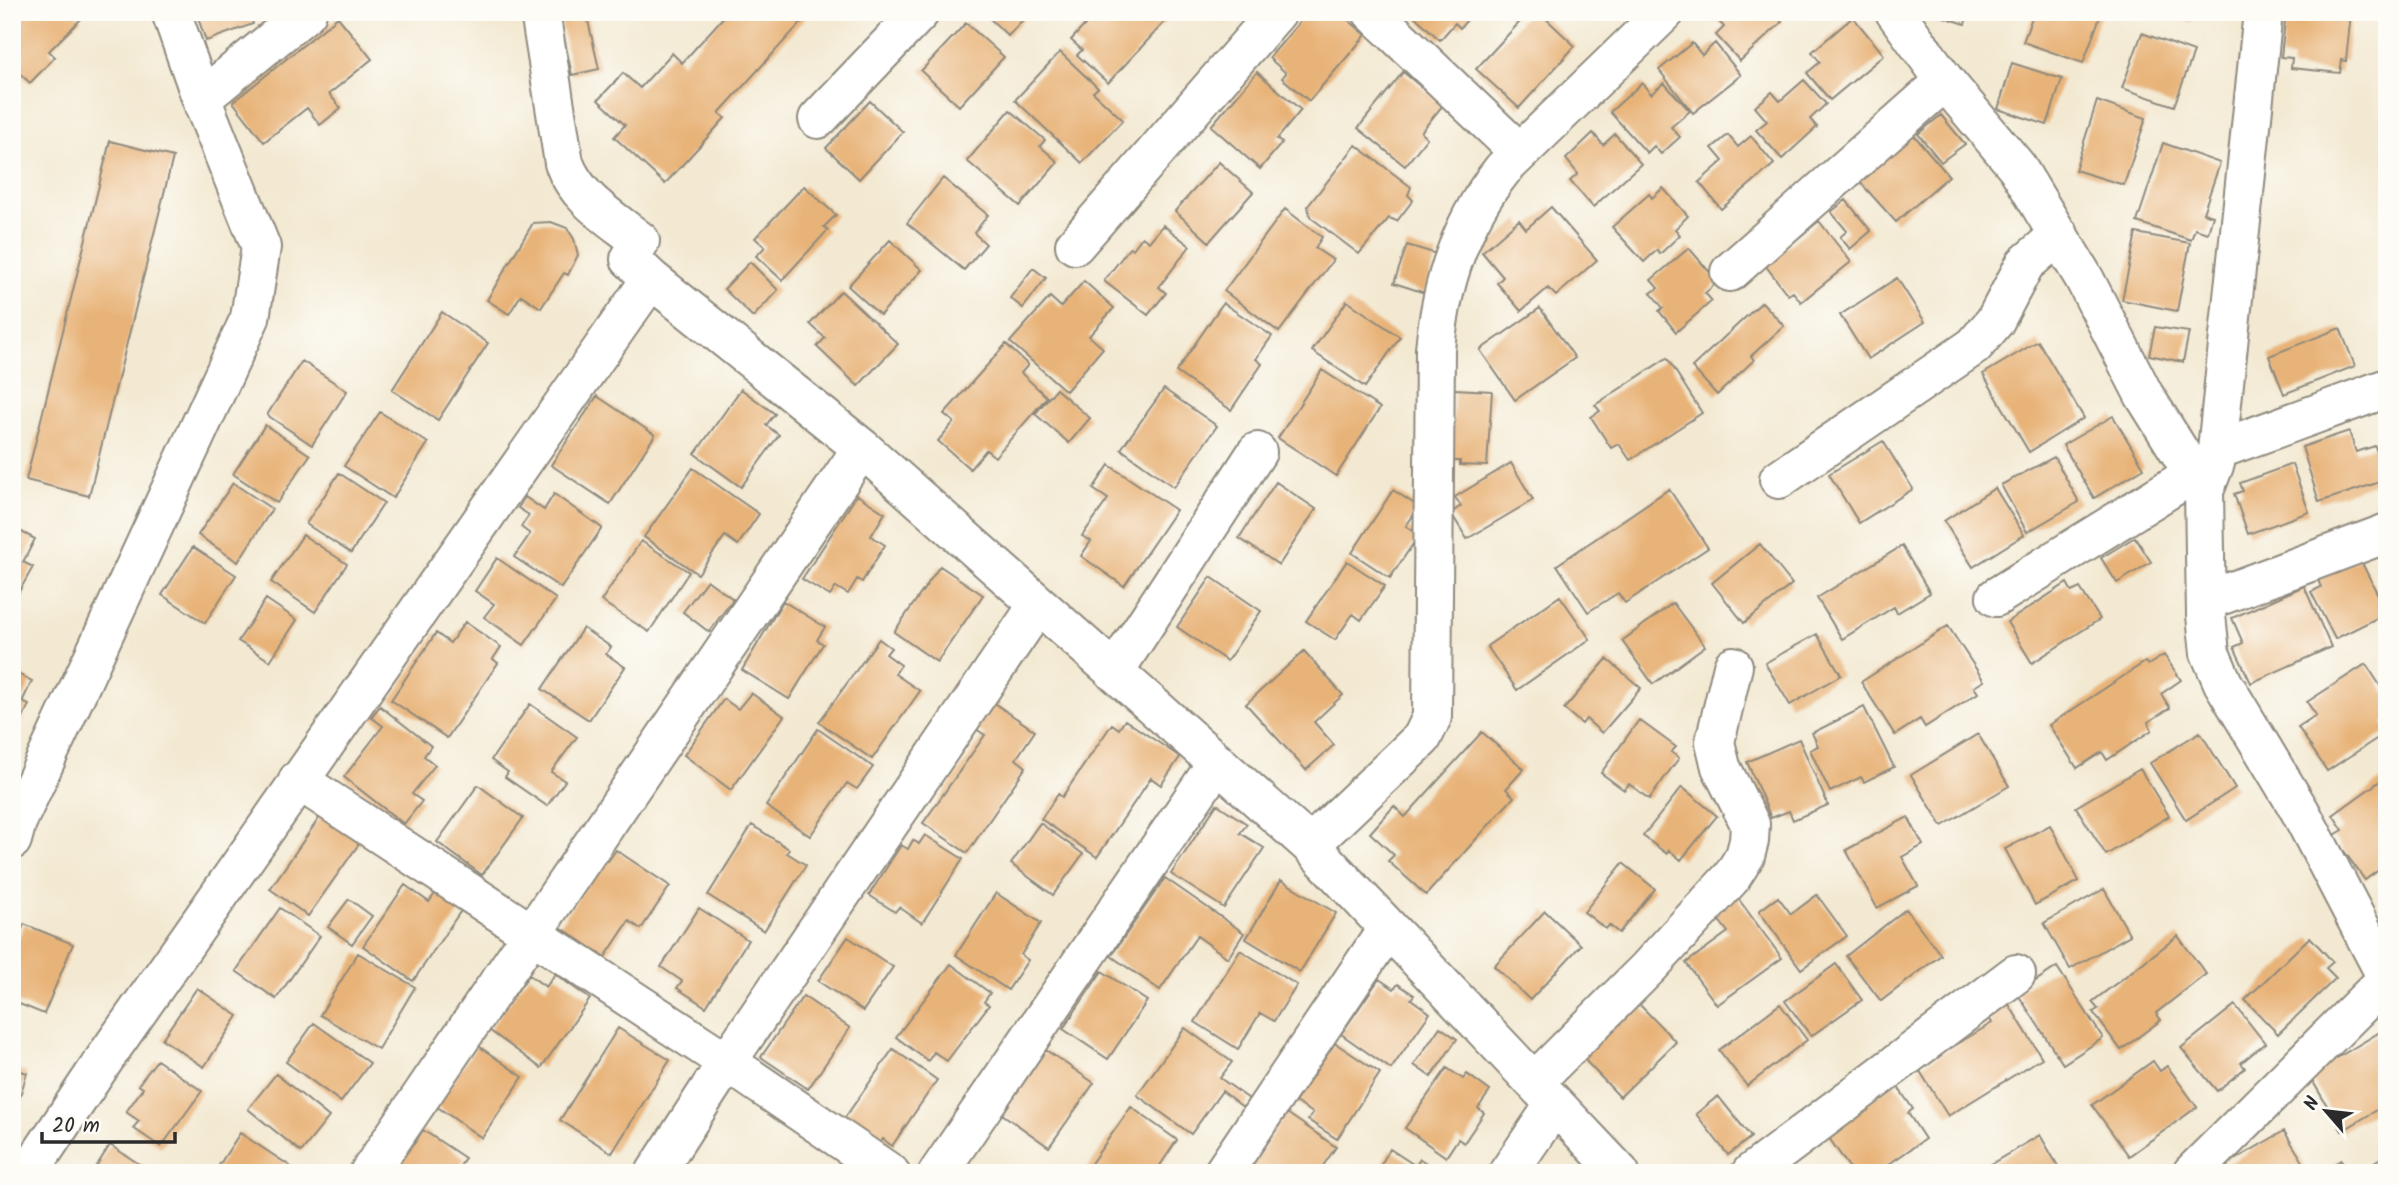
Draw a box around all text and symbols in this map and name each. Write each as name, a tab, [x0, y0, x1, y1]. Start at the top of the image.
north arrow	[2290, 1076, 2360, 1146]
text: N	[2297, 1092, 2329, 1116]
scale bar	[42, 1101, 175, 1145]
text: 20 m	[52, 1110, 100, 1143]

